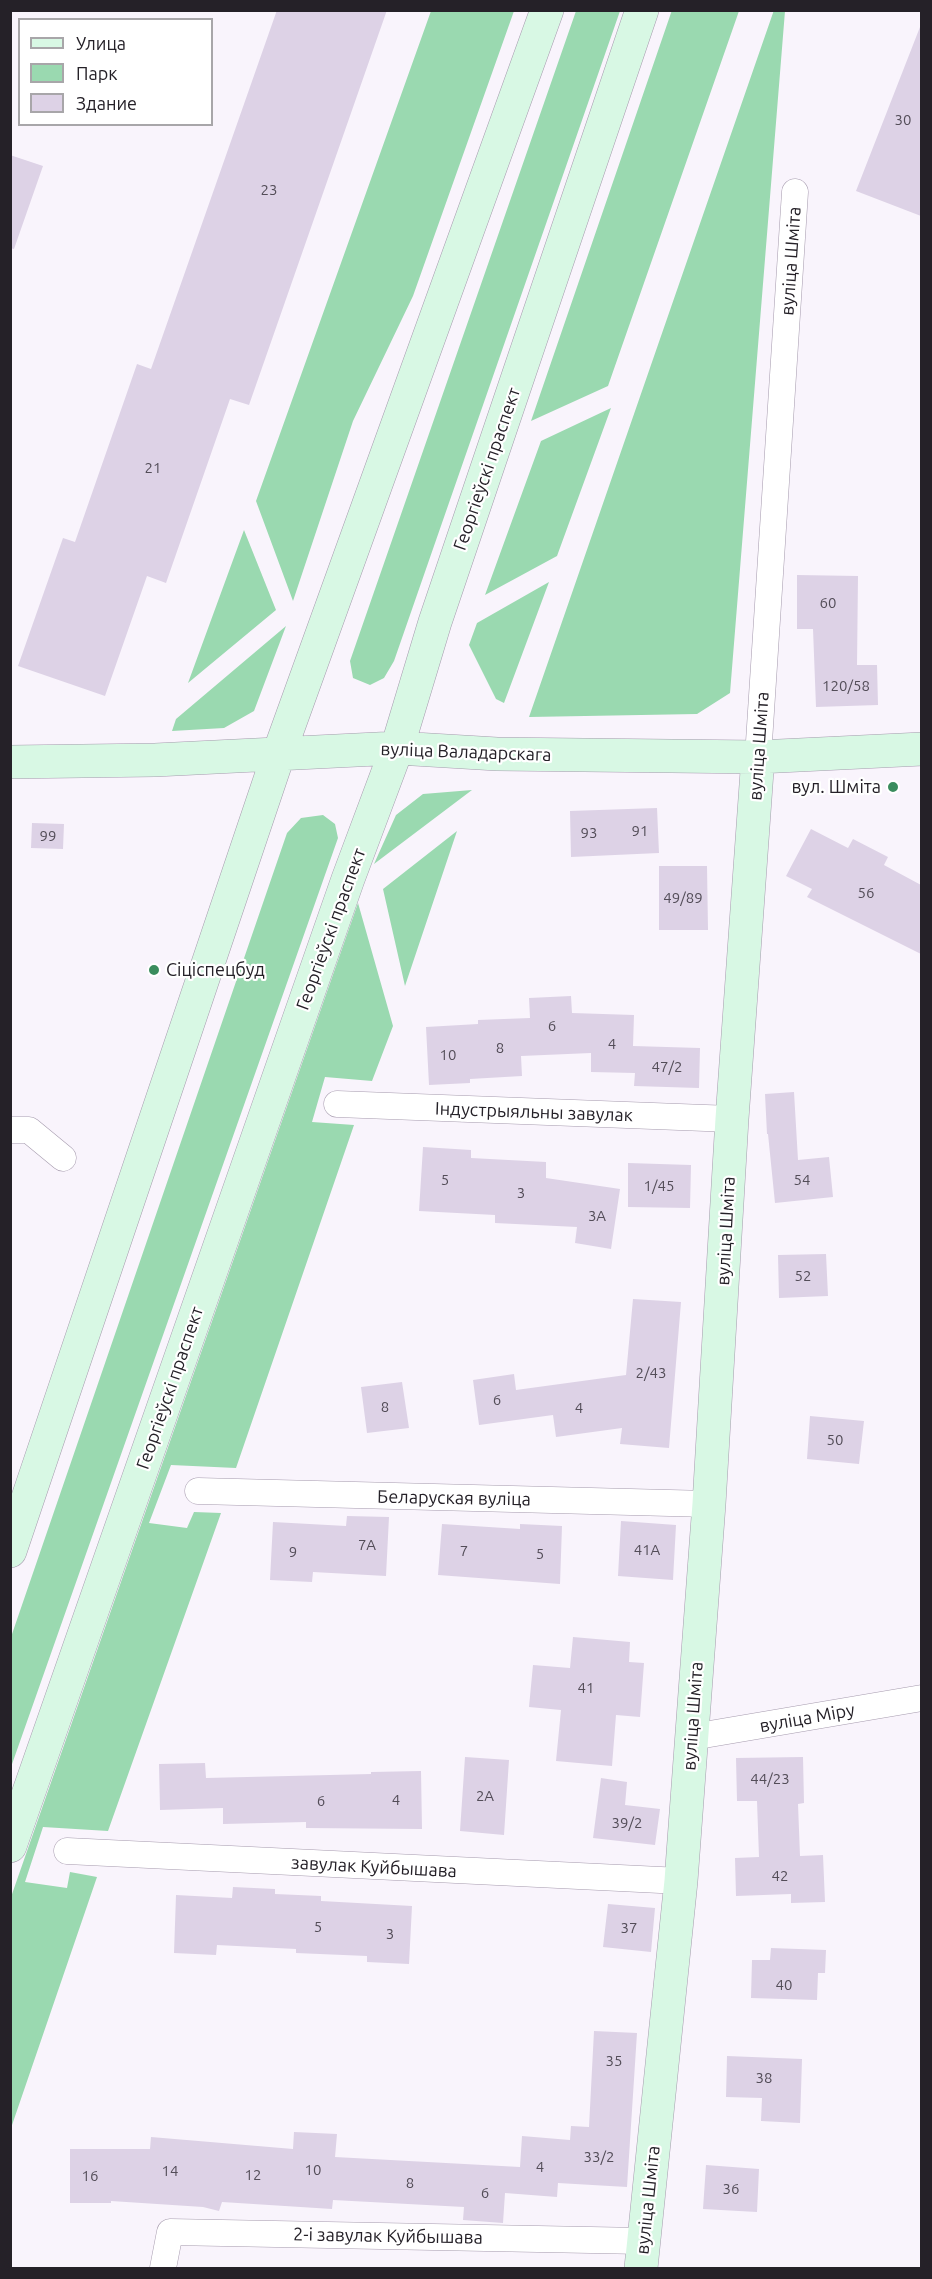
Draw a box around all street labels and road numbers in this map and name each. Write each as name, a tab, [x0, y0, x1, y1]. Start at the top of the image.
street label: вуліца Шміта	[776, 206, 806, 316]
street label: Георгіеўскі праспект	[449, 385, 525, 553]
street label: вуліца Шміта	[744, 691, 774, 801]
street label: вуліца Валадарскага	[380, 738, 552, 766]
street label: Георгіеўскі праспект	[292, 845, 370, 1013]
street label: Індустрыяльны завулак	[435, 1098, 633, 1126]
street label: вуліца Шміта	[712, 1176, 740, 1286]
street label: Георгіеўскі праспект	[132, 1304, 208, 1472]
street label: Беларуская вуліца	[377, 1486, 531, 1510]
street label: вуліца Шміта	[678, 1661, 708, 1771]
street label: вуліца Міру	[758, 1699, 856, 1737]
street label: завулак Куйбышава	[291, 1852, 457, 1882]
street label: вуліца Шміта	[632, 2145, 664, 2255]
street label: 2-і завулак Куйбышава	[293, 2224, 483, 2248]

